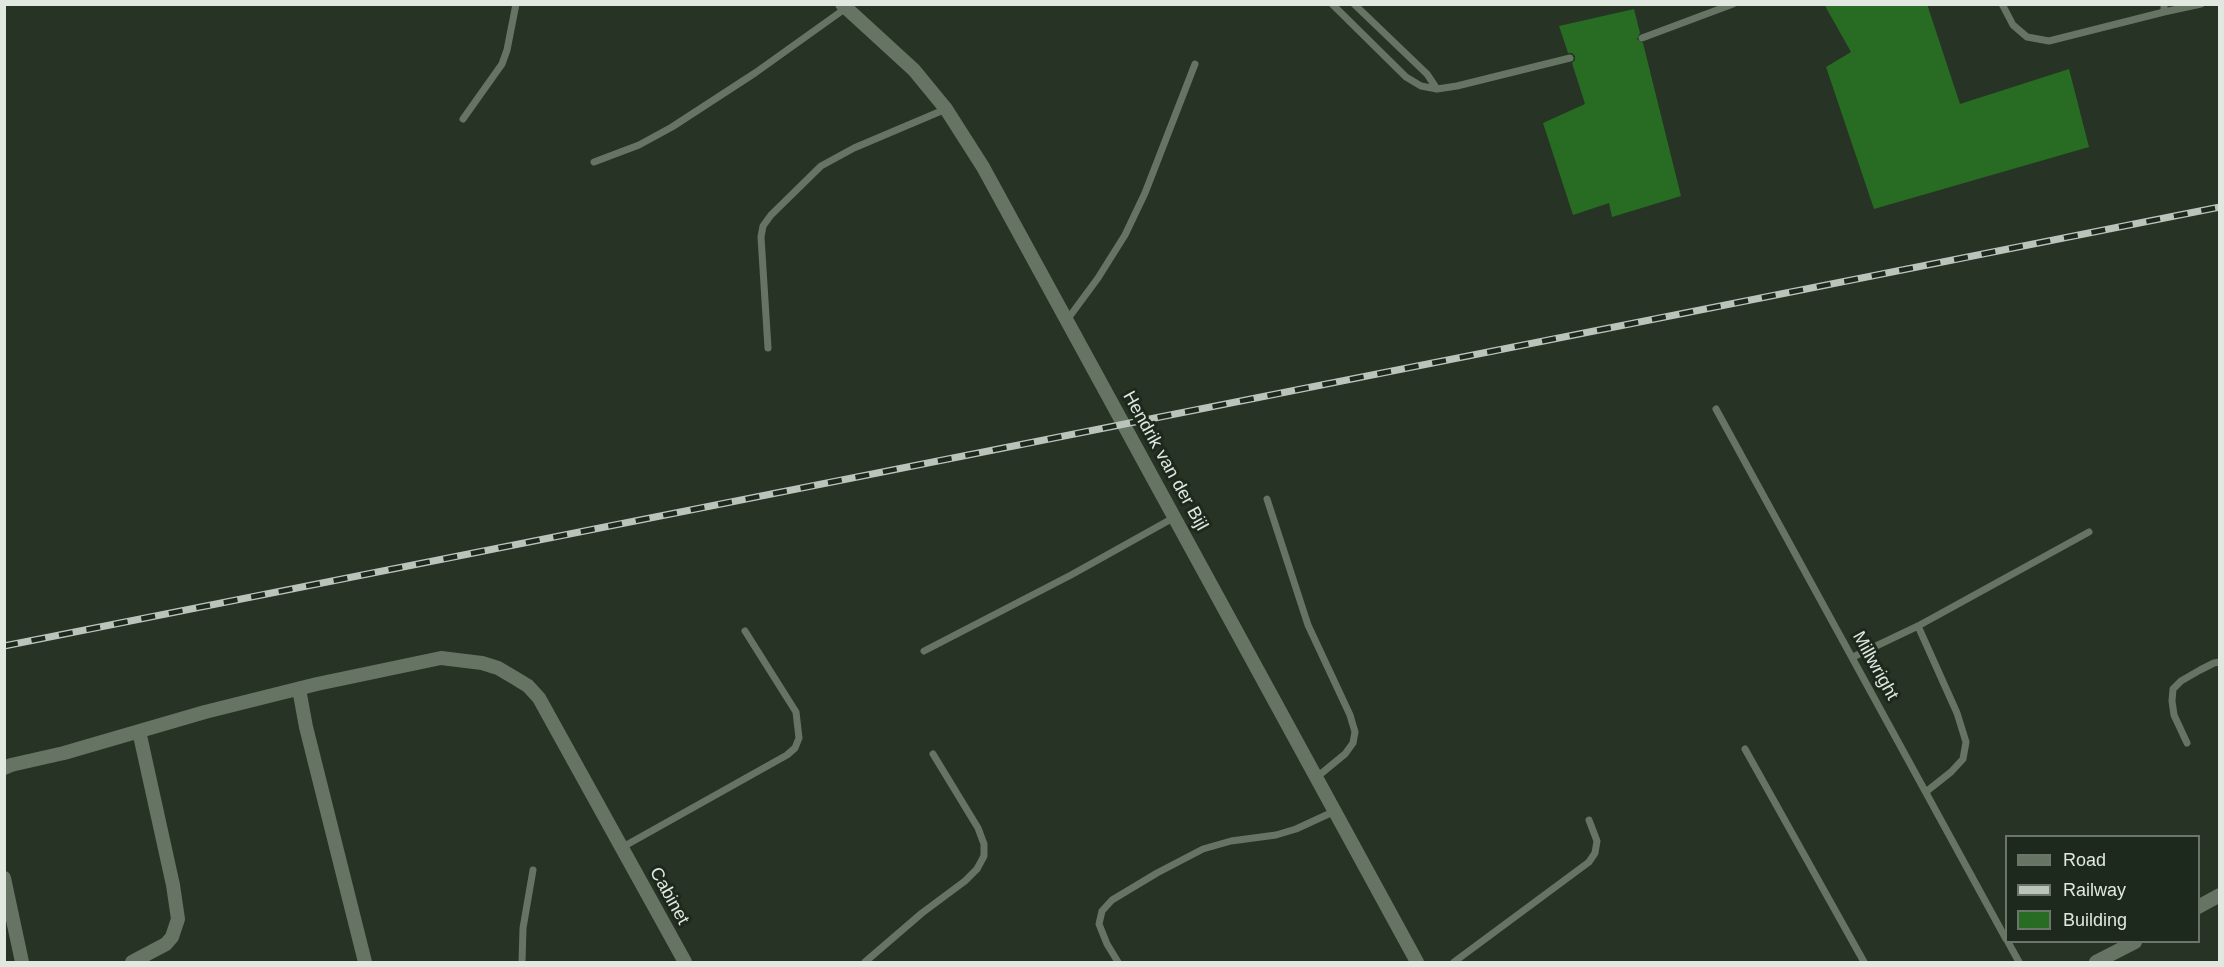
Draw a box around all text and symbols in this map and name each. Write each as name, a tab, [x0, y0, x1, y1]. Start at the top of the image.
street label: Hendrik van der Bijl	[1118, 388, 1212, 534]
street label: Millwright	[1847, 628, 1903, 704]
legend	[2005, 835, 2200, 943]
text: Road	[2063, 850, 2106, 870]
street label: Cabinet	[645, 864, 693, 928]
text: Railway	[2063, 880, 2126, 900]
text: Building	[2063, 910, 2127, 930]

